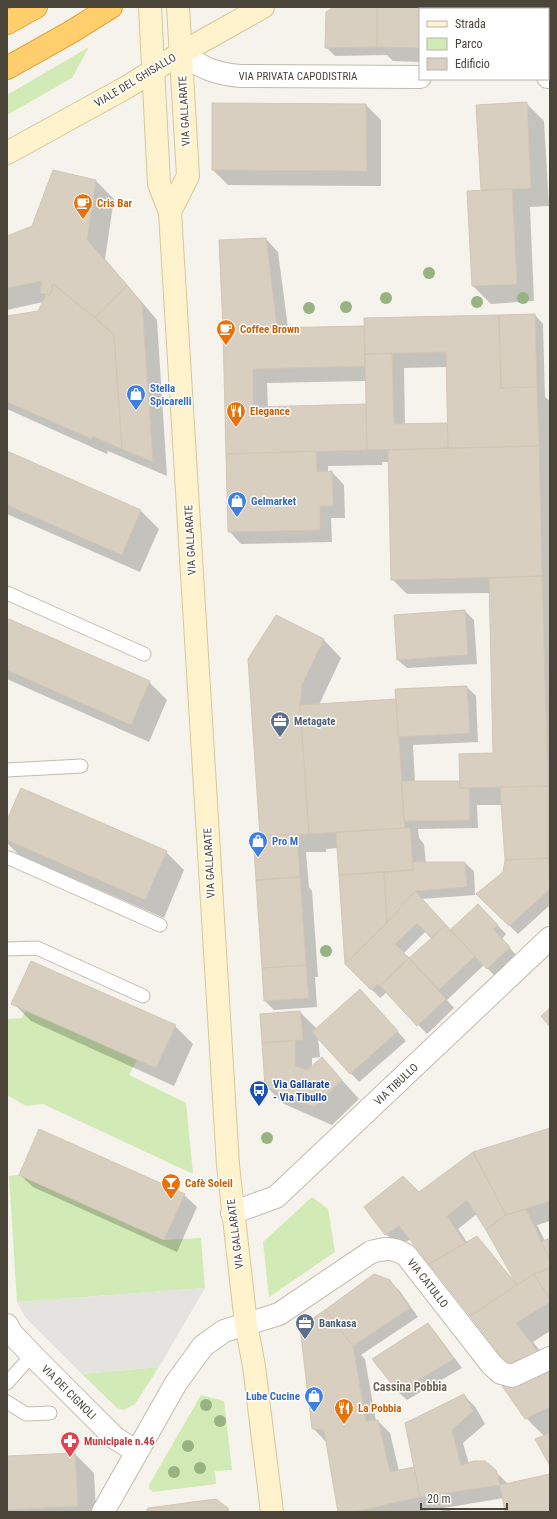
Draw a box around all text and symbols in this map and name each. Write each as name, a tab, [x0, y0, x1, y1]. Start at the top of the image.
legend	[419, 8, 549, 80]
text: Strada	[455, 17, 486, 31]
text: Parco	[455, 37, 482, 51]
street label: VIALE DEL GHISALLO	[92, 51, 178, 110]
text: Edificio	[455, 57, 490, 71]
street label: VIA PRIVATA CAPODISTRIA	[239, 70, 358, 83]
street label: VIA GALLARATE	[176, 75, 193, 146]
cafe icon: Cris Bar	[72, 192, 94, 220]
place label: Cris Bar	[97, 197, 133, 210]
cafe icon: Coffee Brown	[215, 318, 237, 346]
place label: Coffee Brown	[240, 323, 299, 336]
place label: Stella Spicarelli	[150, 382, 192, 408]
shop icon: Stella Spicarelli	[125, 383, 147, 411]
restaurant icon: Elegance	[225, 400, 247, 428]
place label: Elegance	[250, 405, 290, 418]
shop icon: Gelmarket	[226, 490, 248, 518]
place label: Gelmarket	[251, 495, 297, 508]
street label: VIA GALLARATE	[182, 504, 199, 575]
office icon: Metagate	[269, 710, 291, 738]
place label: Metagate	[294, 715, 336, 728]
street label: VIA GALLARATE	[201, 827, 218, 898]
shop icon: Pro M	[247, 830, 269, 858]
place label: Pro M	[272, 835, 298, 848]
street label: VIA TIBULLO	[372, 1061, 421, 1108]
place label: Via Gallarate - Via Tibullo	[273, 1078, 330, 1104]
bus stop icon: Via Gallarate - Via Tibullo	[248, 1079, 270, 1107]
bar icon: Cafè Soleil	[160, 1172, 182, 1200]
place label: Cafè Soleil	[185, 1177, 233, 1190]
street label: VIA GALLARATE	[225, 1198, 246, 1270]
street label: VIA CATULLO	[405, 1256, 451, 1310]
office icon: Bankasa	[294, 1312, 316, 1340]
place label: Bankasa	[319, 1317, 356, 1330]
street label: VIA DEI CIGNOLI	[39, 1362, 99, 1422]
district label: Cassina Pobbia	[373, 1380, 447, 1394]
shop icon: Lube Cucine	[303, 1385, 325, 1413]
place label: Lube Cucine	[246, 1390, 300, 1403]
restaurant icon: La Pobbia	[333, 1397, 355, 1425]
place label: La Pobbia	[358, 1402, 401, 1415]
pharmacy icon: Municipale n.46	[59, 1430, 81, 1458]
place label: Municipale n.46	[84, 1435, 155, 1448]
scale bar	[421, 1485, 507, 1511]
text: 20 m	[427, 1492, 451, 1506]

